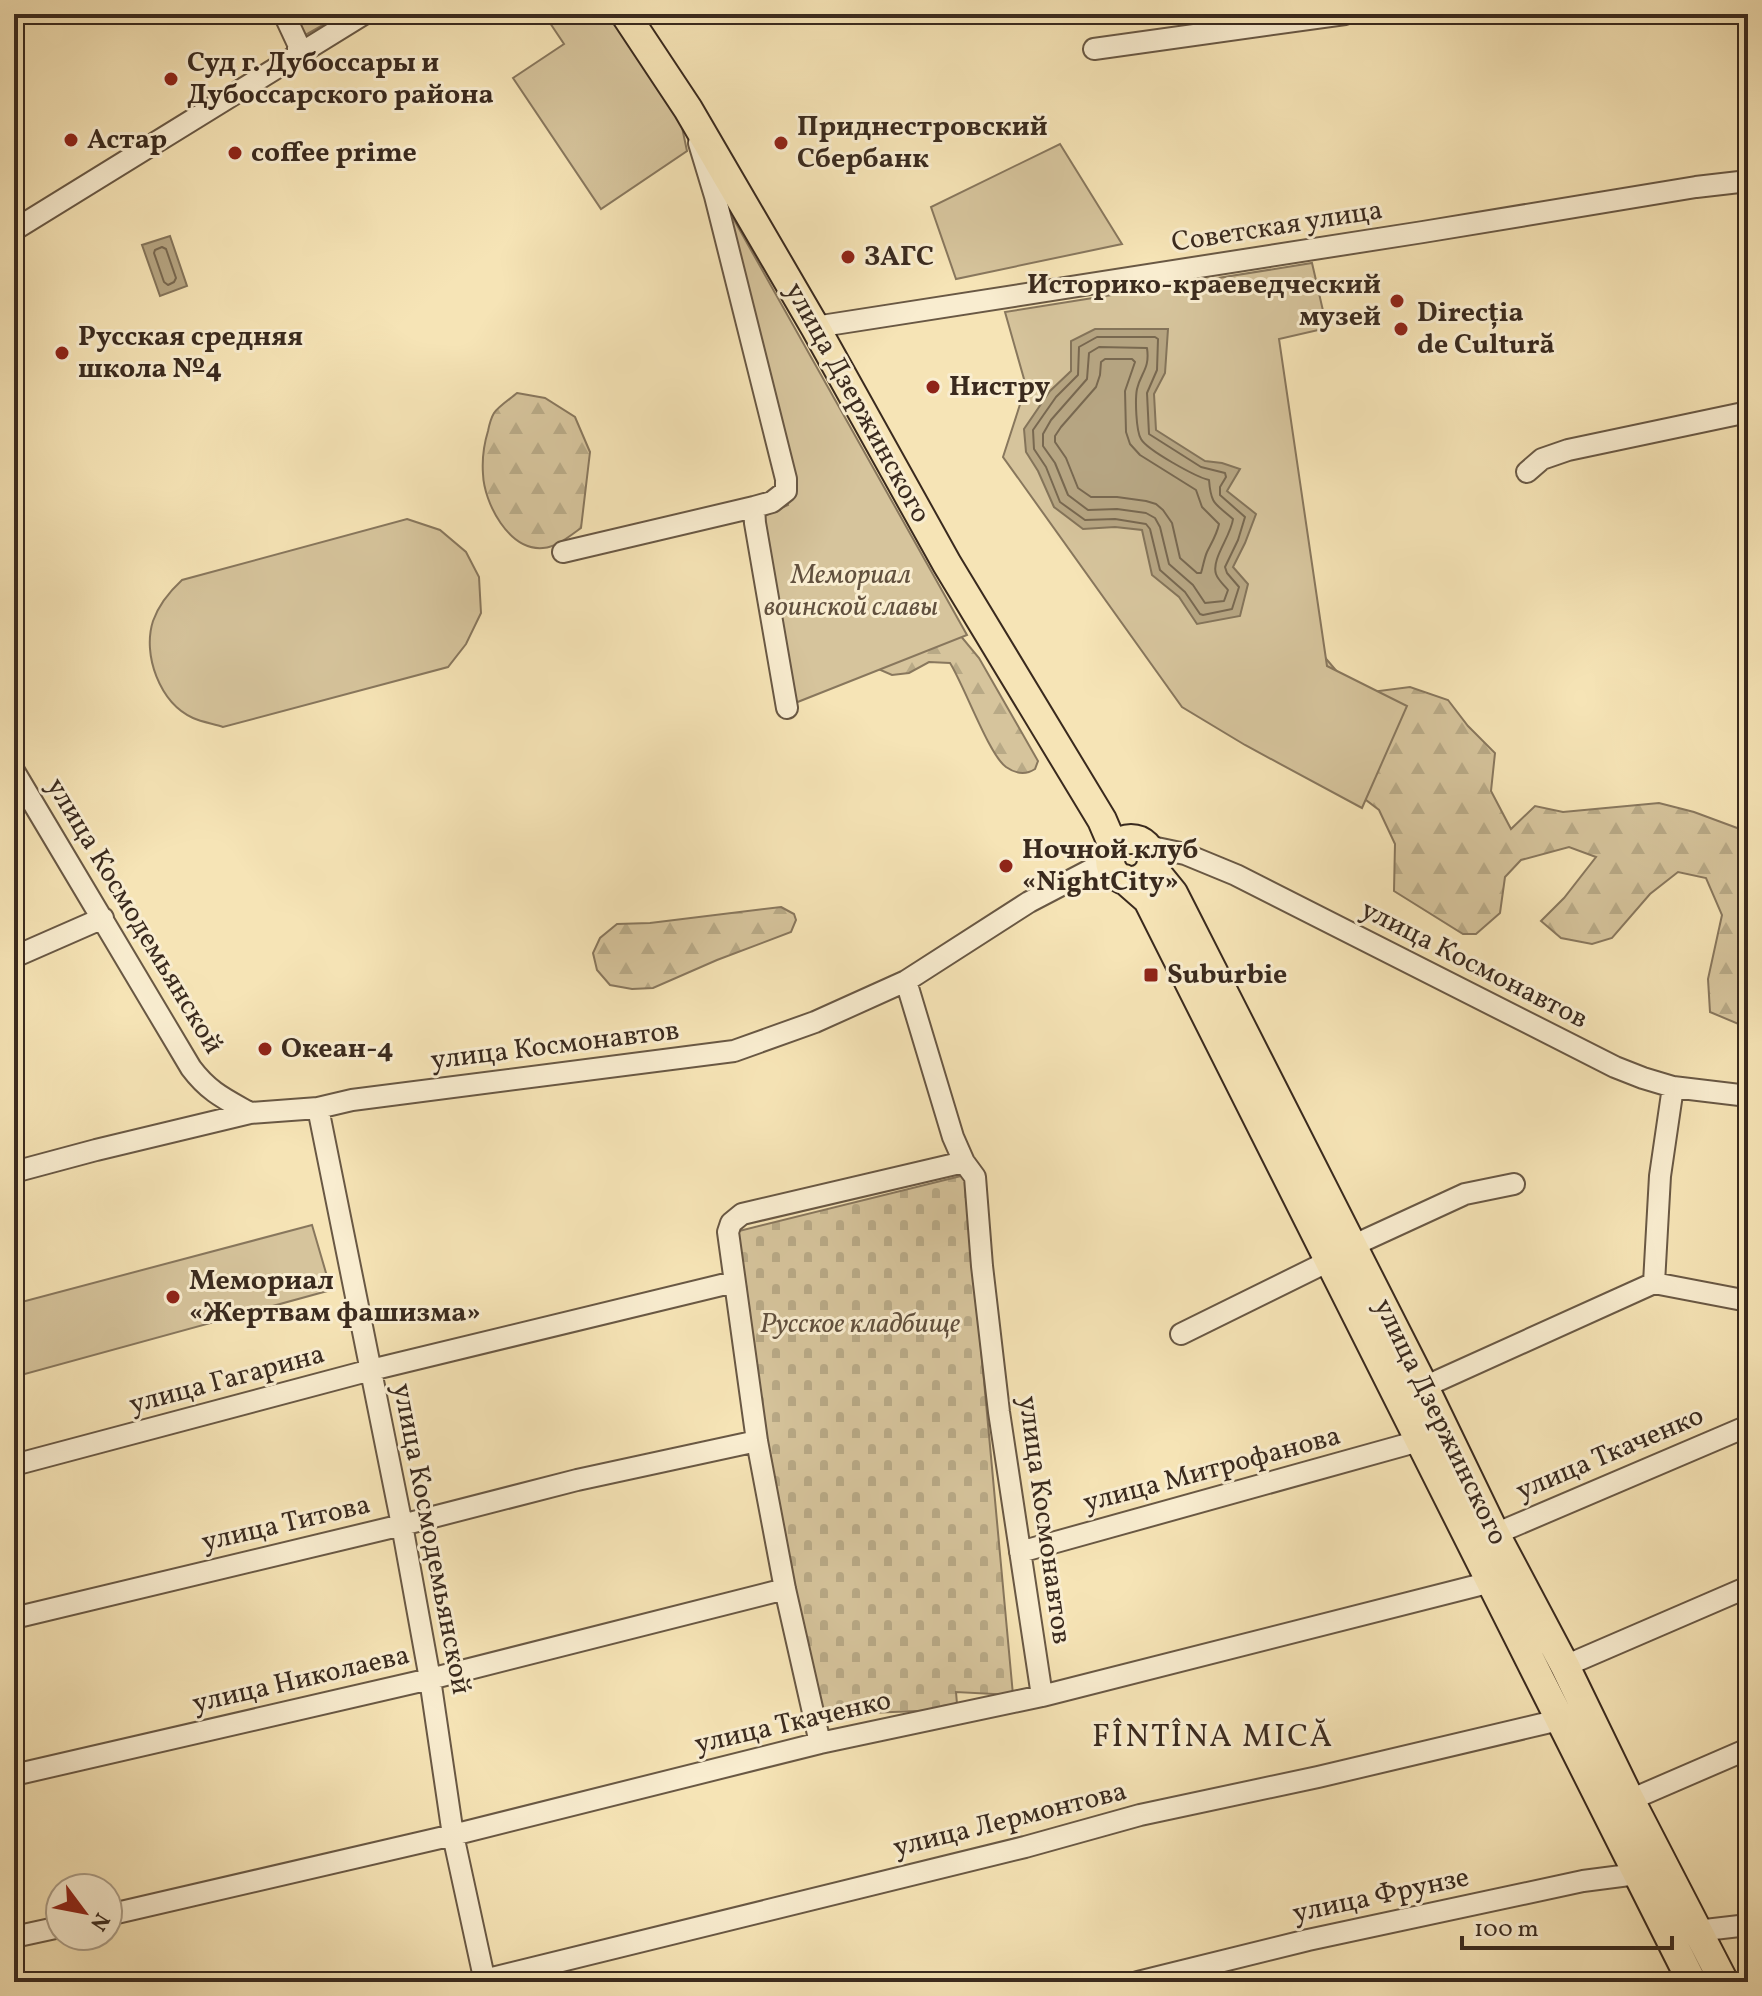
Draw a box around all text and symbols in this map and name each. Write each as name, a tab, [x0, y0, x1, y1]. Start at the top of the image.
place label: Суд г. Дубоссары и Дубоссарского района	[187, 44, 494, 115]
marker: Суд г. Дубоссары и Дубоссарского района	[162, 70, 180, 88]
place label: Приднестровский Сбербанк	[797, 108, 1048, 179]
place label: Астар	[87, 121, 167, 160]
marker: Астар	[62, 131, 80, 149]
place label: coffee prime	[251, 134, 417, 173]
marker: Приднестровский Сбербанк	[772, 134, 790, 152]
marker: coffee prime	[226, 144, 244, 162]
street label: Советская улица	[1169, 191, 1385, 263]
place label: ЗАГС	[864, 238, 934, 277]
marker: ЗАГС	[839, 248, 857, 266]
place label: Историко-краеведческий музей	[1027, 266, 1381, 337]
street label: улица Дзержинского	[775, 276, 939, 530]
marker: Историко-краеведческий музей	[1388, 292, 1406, 310]
place label: Direcția de Cultură	[1417, 294, 1555, 365]
place label: Русская средняя школа №4	[78, 318, 303, 389]
marker: Direcția de Cultură	[1392, 320, 1410, 338]
marker: Русская средняя школа №4	[53, 344, 71, 362]
place label: Нистру	[949, 368, 1051, 407]
marker: Нистру	[924, 378, 942, 396]
park label: Мемориал воинской славы	[764, 556, 938, 627]
street label: улица Космодемьянской	[36, 771, 232, 1061]
place label: Ночной клуб «NightCity»	[1022, 831, 1198, 902]
marker: Ночной клуб «NightCity»	[997, 857, 1015, 875]
street label: улица Космонавтов	[1354, 891, 1594, 1039]
place label: Suburbie	[1167, 956, 1287, 995]
marker: Suburbie	[1142, 966, 1160, 984]
street label: улица Космонавтов	[428, 1011, 682, 1081]
place label: Океан-4	[281, 1030, 394, 1069]
marker: Океан-4	[256, 1040, 274, 1058]
place label: Мемориал «Жертвам фашизма»	[189, 1262, 481, 1333]
marker: Мемориал «Жертвам фашизма»	[164, 1288, 182, 1306]
street label: улица Дзержинского	[1363, 1292, 1517, 1552]
park label: Русское кладбище	[760, 1305, 960, 1344]
street label: улица Гагарина	[125, 1335, 329, 1425]
street label: улица Космодемьянской	[382, 1380, 480, 1698]
street label: улица Космонавтов	[1007, 1393, 1081, 1647]
street label: улица Ткаченко	[1510, 1397, 1710, 1511]
street label: улица Митрофанова	[1079, 1417, 1345, 1523]
street label: улица Титова	[198, 1486, 374, 1562]
street label: улица Николаева	[189, 1636, 413, 1724]
street label: улица Ткаченко	[691, 1681, 895, 1765]
district label: FÎNTÎNA MICĂ	[1092, 1716, 1334, 1760]
street label: улица Лермонтова	[889, 1772, 1131, 1868]
street label: улица Фрунзе	[1289, 1858, 1473, 1934]
north arrow	[44, 1872, 124, 1952]
scale bar	[1462, 1900, 1672, 1950]
text: N	[81, 1906, 116, 1936]
text: 100 m	[1474, 1913, 1539, 1947]

